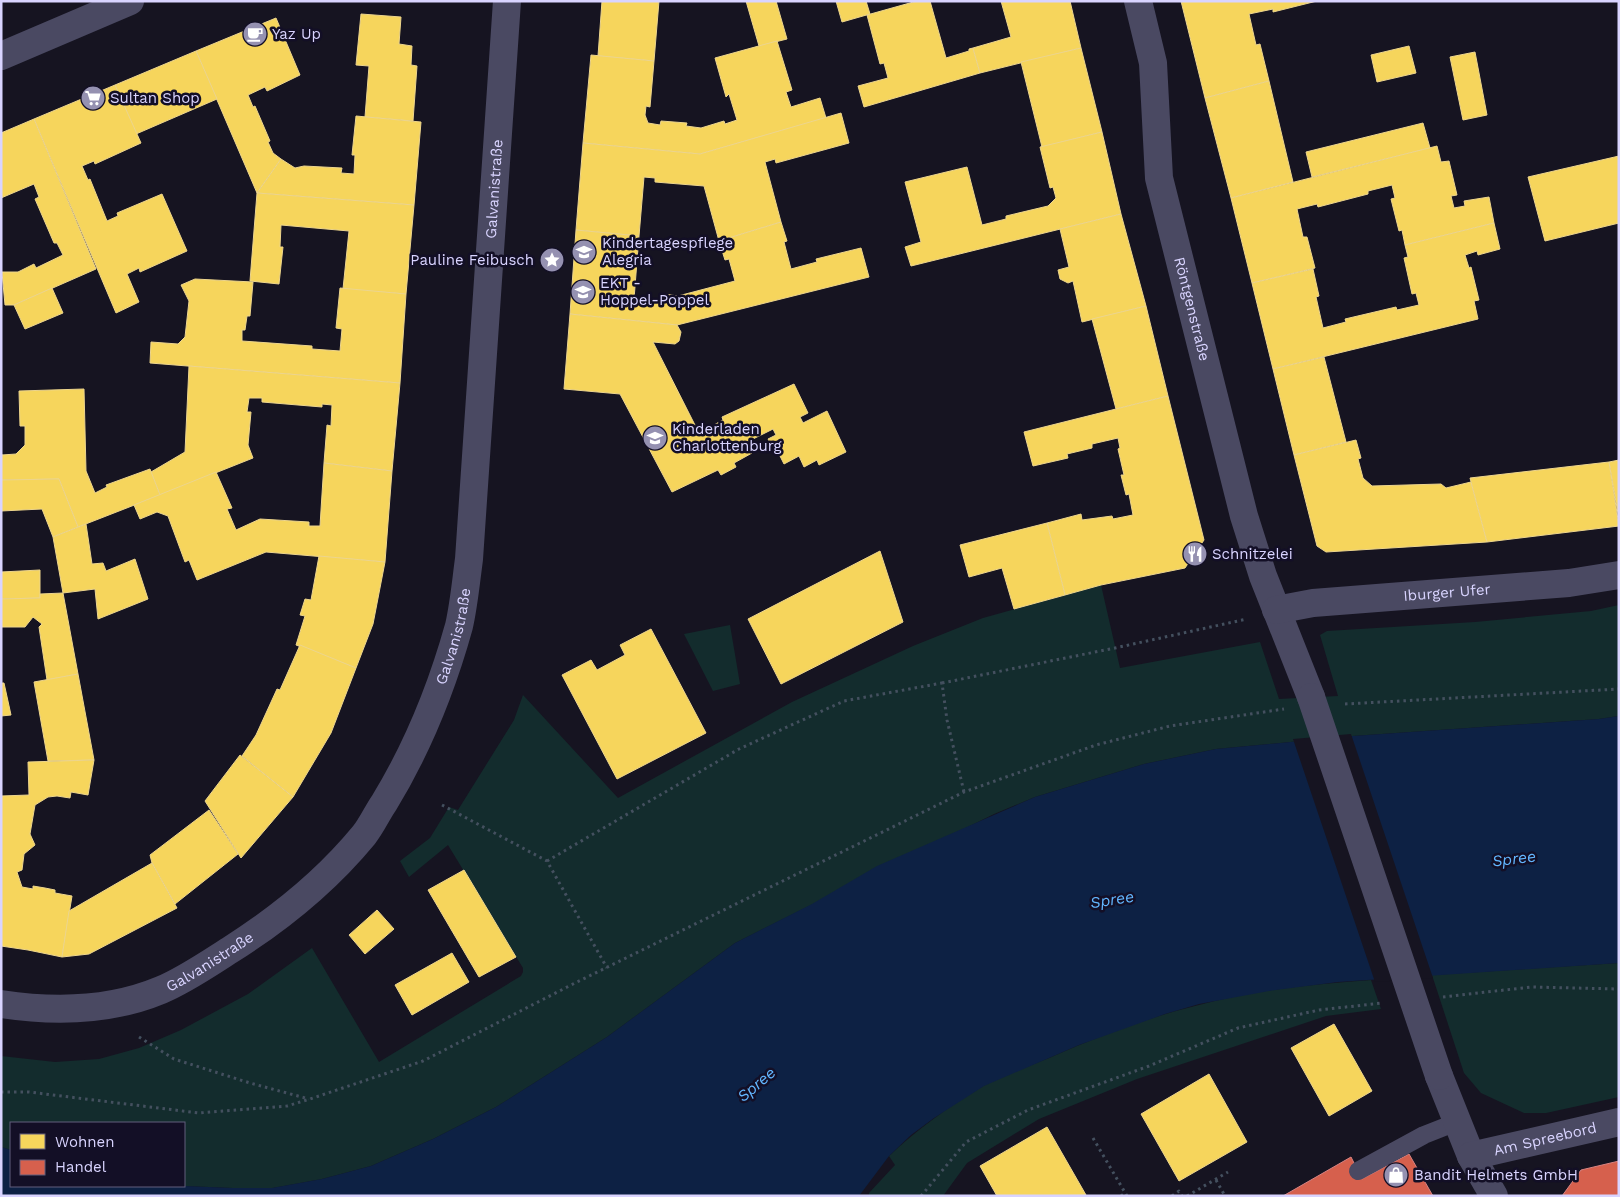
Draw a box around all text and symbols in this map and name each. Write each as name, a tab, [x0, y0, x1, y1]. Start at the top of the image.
cafe icon: Yaz Up	[242, 21, 268, 47]
place label: Yaz Up	[272, 25, 321, 43]
supermarket icon: Sultan Shop	[80, 85, 106, 111]
place label: Sultan Shop	[110, 89, 200, 107]
street label: Galvanistraße	[482, 139, 507, 239]
place label: Kindertagespflege Alegria	[602, 234, 733, 269]
school or university icon: Kindertagespflege Alegria	[571, 239, 597, 265]
place icon: Pauline Feibusch	[539, 247, 565, 273]
place label: Pauline Feibusch	[410, 251, 534, 269]
street label: Röntgenstraße	[1170, 255, 1214, 363]
place label: EKT - Hoppel-Poppel	[600, 274, 709, 309]
school or university icon: EKT - Hoppel-Poppel	[570, 279, 596, 305]
place label: Kinderladen Charlottenburg	[672, 420, 782, 455]
school or university icon: Kinderladen Charlottenburg	[642, 425, 668, 451]
restaurant icon: Schnitzelei	[1182, 541, 1208, 567]
place label: Schnitzelei	[1212, 545, 1293, 563]
street label: Iburger Ufer	[1403, 580, 1491, 605]
street label: Galvanistraße	[432, 587, 474, 687]
water label: Spree	[1491, 846, 1537, 871]
water label: Spree	[1089, 887, 1135, 912]
street label: Galvanistraße	[163, 928, 257, 996]
water label: Spree	[733, 1063, 779, 1106]
street label: Am Spreebord	[1492, 1118, 1598, 1160]
legend	[10, 1122, 185, 1187]
text: Wohnen	[55, 1133, 114, 1151]
text: Handel	[55, 1158, 107, 1176]
shop icon: Bandit Helmets GmbH	[1383, 1162, 1409, 1188]
place label: Bandit Helmets GmbH	[1414, 1166, 1578, 1184]

